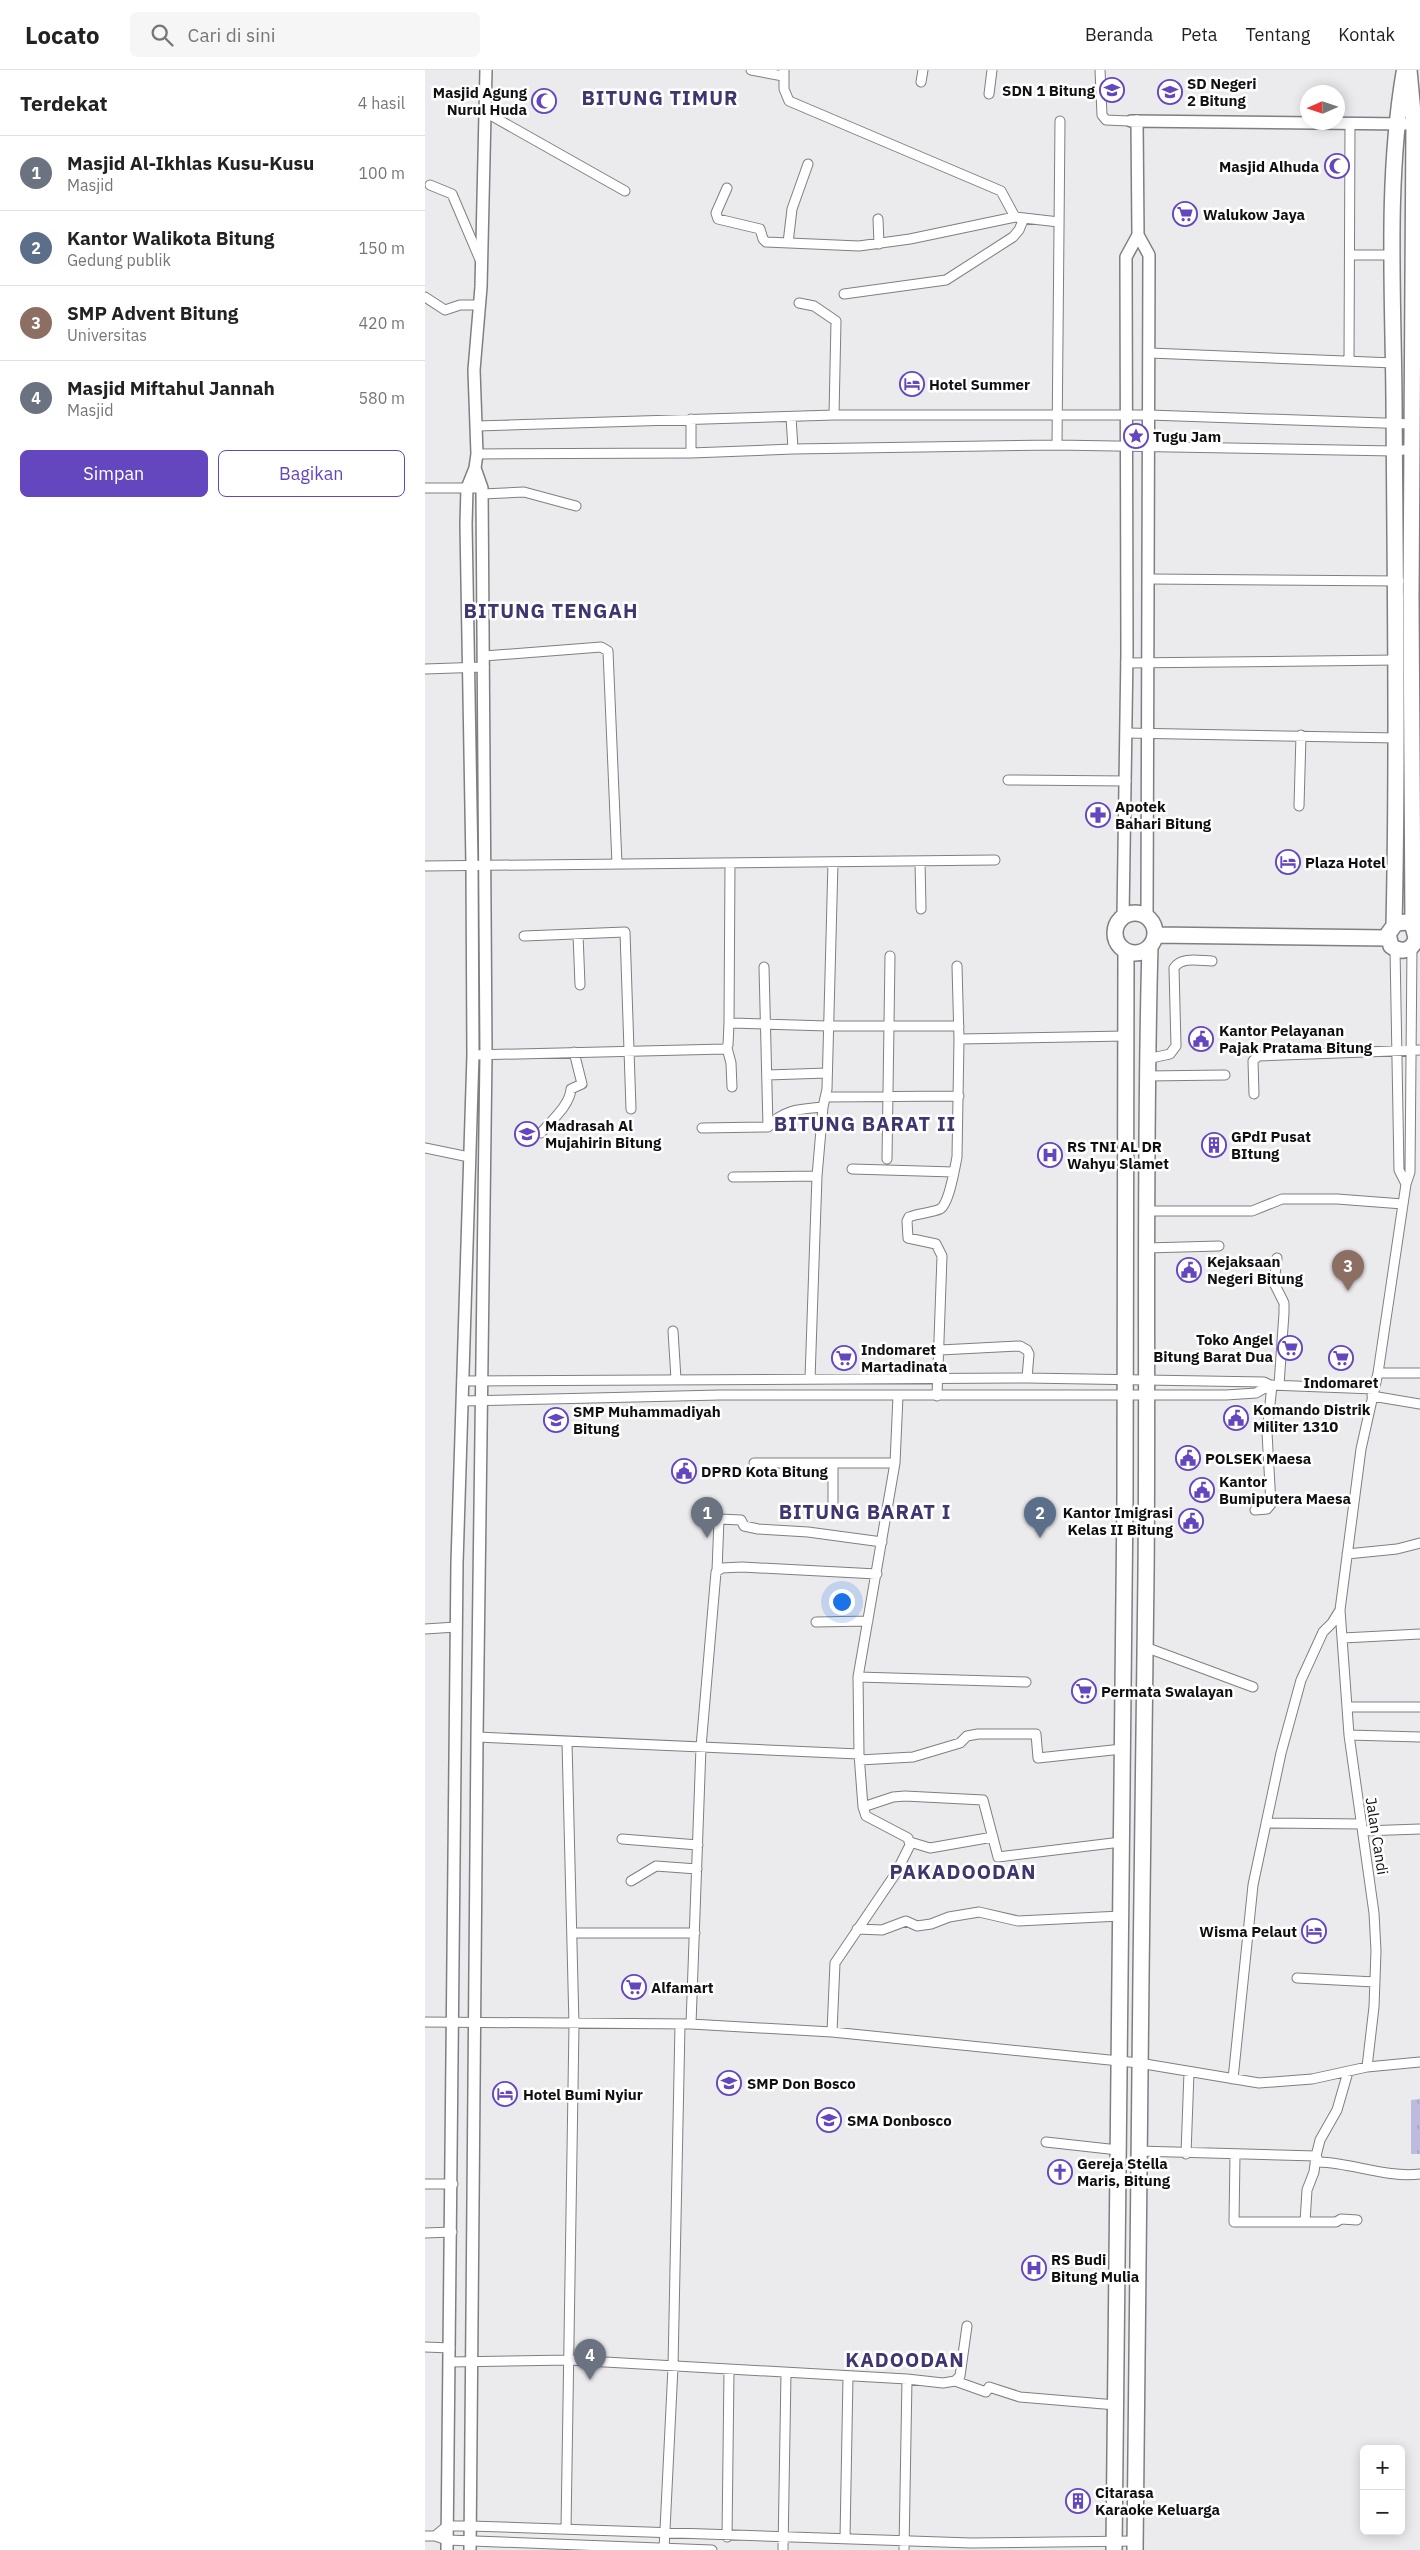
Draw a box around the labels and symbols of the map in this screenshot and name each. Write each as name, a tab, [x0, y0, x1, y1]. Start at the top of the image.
place label: SD Negeri 2 Bitung	[1187, 74, 1257, 110]
school or university icon: SDN 1 Bitung	[1099, 77, 1125, 103]
school or university icon: SD Negeri 2 Bitung	[1157, 79, 1183, 105]
place label: SDN 1 Bitung	[1002, 81, 1096, 100]
place label: Masjid Agung Nurul Huda	[433, 83, 528, 119]
district label: BITUNG TIMUR	[581, 84, 739, 111]
north arrow	[1300, 85, 1345, 130]
mosque icon: Masjid Agung Nurul Huda	[531, 88, 557, 114]
mosque icon: Masjid Alhuda	[1324, 153, 1350, 179]
place label: Masjid Alhuda	[1219, 157, 1319, 176]
supermarket icon: Walukow Jaya	[1172, 201, 1198, 227]
place label: Walukow Jaya	[1203, 205, 1305, 224]
hotel icon: Hotel Summer	[899, 371, 925, 397]
place label: Hotel Summer	[929, 375, 1030, 394]
place icon: Tugu Jam	[1123, 423, 1149, 449]
place label: Tugu Jam	[1153, 427, 1221, 446]
district label: BITUNG TENGAH	[464, 597, 638, 624]
place label: Apotek Bahari Bitung	[1115, 797, 1212, 833]
pharmacy icon: Apotek Bahari Bitung	[1085, 802, 1111, 828]
hotel icon: Plaza Hotel	[1275, 849, 1301, 875]
place label: Plaza Hotel	[1305, 853, 1386, 872]
place label: Kantor Pelayanan Pajak Pratama Bitung	[1219, 1021, 1373, 1057]
public building icon: Kantor Pelayanan Pajak Pratama Bitung	[1188, 1026, 1214, 1052]
district label: BITUNG BARAT II	[774, 1110, 956, 1137]
place label: Madrasah Al Mujahirin Bitung	[545, 1116, 662, 1152]
school or university icon: Madrasah Al Mujahirin Bitung	[514, 1121, 540, 1147]
place label: GPdI Pusat BItung	[1231, 1127, 1311, 1163]
building icon: GPdI Pusat BItung	[1201, 1132, 1227, 1158]
place label: RS TNI AL DR Wahyu Slamet	[1067, 1137, 1169, 1173]
hospital icon: RS TNI AL DR Wahyu Slamet	[1037, 1142, 1063, 1168]
pin: 3	[1332, 1250, 1364, 1291]
place label: Kejaksaan Negeri Bitung	[1207, 1252, 1304, 1288]
public building icon: Kejaksaan Negeri Bitung	[1176, 1257, 1202, 1283]
place label: Toko Angel Bitung Barat Dua	[1153, 1330, 1273, 1366]
supermarket icon: Toko Angel Bitung Barat Dua	[1277, 1335, 1303, 1361]
place label: Indomaret Martadinata	[861, 1340, 948, 1376]
supermarket icon: Indomaret Martadinata	[831, 1345, 857, 1371]
supermarket icon: Indomaret	[1328, 1345, 1354, 1371]
place label: Indomaret	[1303, 1373, 1379, 1392]
place label: Komando Distrik Militer 1310	[1253, 1400, 1371, 1436]
place label: SMP Muhammadiyah Bitung	[573, 1402, 721, 1438]
public building icon: Komando Distrik Militer 1310	[1223, 1405, 1249, 1431]
school or university icon: SMP Muhammadiyah Bitung	[543, 1407, 569, 1433]
public building icon: POLSEK Maesa	[1175, 1445, 1201, 1471]
place label: POLSEK Maesa	[1205, 1449, 1312, 1468]
public building icon: DPRD Kota Bitung	[671, 1458, 697, 1484]
place label: DPRD Kota Bitung	[701, 1462, 829, 1481]
place label: Kantor Bumiputera Maesa	[1219, 1472, 1352, 1508]
public building icon: Kantor Bumiputera Maesa	[1189, 1477, 1215, 1503]
pin: 1	[691, 1497, 723, 1538]
pin: 2	[1024, 1497, 1056, 1538]
district label: BITUNG BARAT I	[779, 1498, 951, 1525]
place label: Kantor Imigrasi Kelas II Bitung	[1063, 1503, 1174, 1539]
public building icon: Kantor Imigrasi Kelas II Bitung	[1178, 1508, 1204, 1534]
your location	[829, 1589, 855, 1615]
supermarket icon: Permata Swalayan	[1071, 1678, 1097, 1704]
place label: Permata Swalayan	[1101, 1682, 1233, 1701]
street label: Jalan Candi	[1362, 1796, 1392, 1876]
district label: PAKADOODAN	[890, 1858, 1036, 1885]
hotel icon: Wisma Pelaut	[1301, 1918, 1327, 1944]
place label: Wisma Pelaut	[1199, 1922, 1297, 1941]
supermarket icon: Alfamart	[621, 1974, 647, 2000]
place label: Alfamart	[651, 1978, 714, 1997]
school or university icon: SMP Don Bosco	[716, 2070, 742, 2096]
place label: SMP Don Bosco	[747, 2074, 856, 2093]
hotel icon: Hotel Bumi Nyiur	[492, 2081, 518, 2107]
place label: Hotel Bumi Nyiur	[523, 2085, 643, 2104]
school or university icon: SMA Donbosco	[816, 2107, 842, 2133]
place label: SMA Donbosco	[847, 2111, 952, 2130]
place label: Gereja Stella Maris, Bitung	[1077, 2154, 1171, 2190]
church icon: Gereja Stella Maris, Bitung	[1047, 2159, 1073, 2185]
place label: RS Budi Bitung Mulia	[1051, 2250, 1140, 2286]
hospital icon: RS Budi Bitung Mulia	[1021, 2255, 1047, 2281]
pin: 4	[574, 2339, 606, 2380]
district label: KADOODAN	[845, 2346, 965, 2373]
place label: Citarasa Karaoke Keluarga	[1095, 2483, 1221, 2519]
building icon: Citarasa Karaoke Keluarga	[1065, 2488, 1091, 2514]

